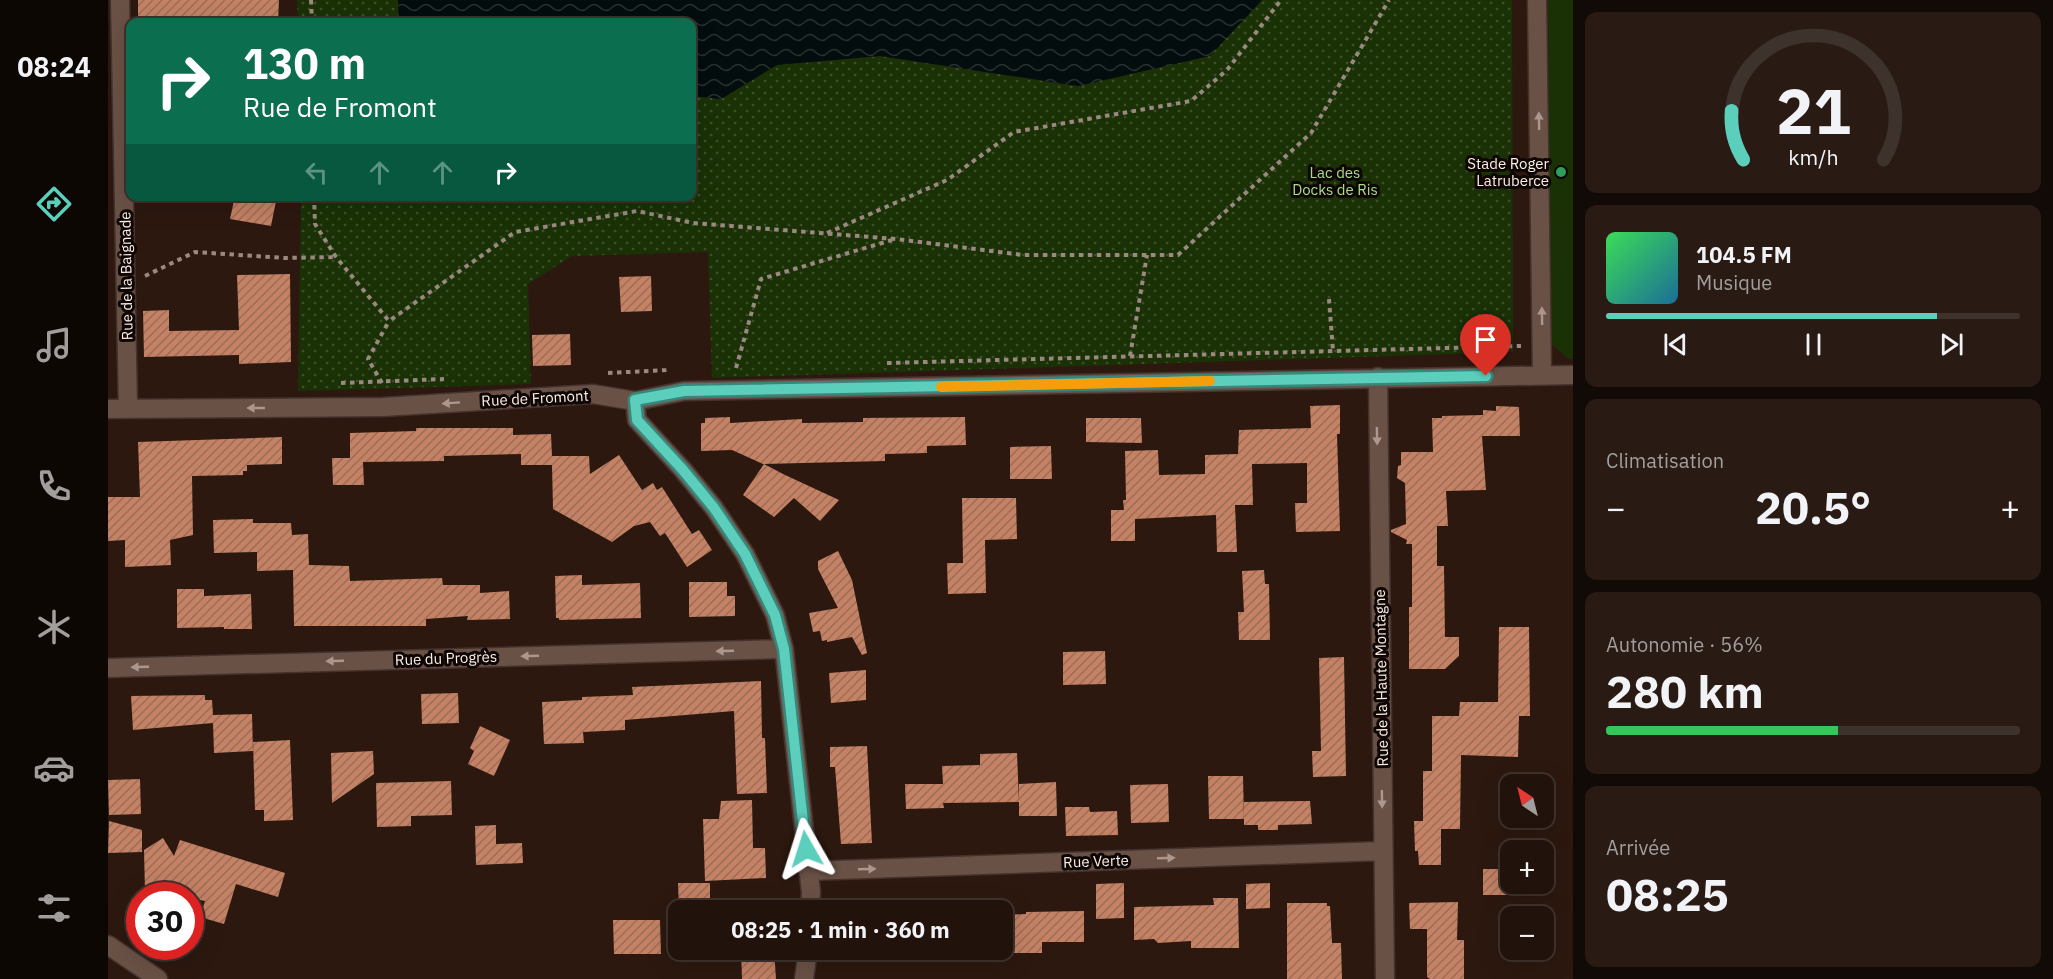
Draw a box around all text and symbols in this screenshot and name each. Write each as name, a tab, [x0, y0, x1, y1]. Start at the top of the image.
text: 130 m	[243, 36, 366, 91]
icon: right	[144, 42, 222, 120]
text: 08:24	[17, 49, 91, 84]
text: 21	[1776, 70, 1850, 151]
text: Rue de Fromont	[243, 89, 437, 124]
one-way arrow	[1534, 112, 1543, 131]
text: km/h	[1788, 143, 1838, 171]
place label: Stade Roger Latruberce	[1467, 154, 1549, 190]
icon: left	[300, 156, 333, 189]
icon: ahead	[363, 156, 396, 189]
icon: ahead	[426, 156, 459, 189]
icon: right	[489, 156, 522, 189]
park label: Lac des Docks de Ris	[1292, 163, 1378, 199]
marker: Stade Roger Latruberce	[1554, 165, 1568, 179]
icon: directions	[33, 183, 75, 225]
street label: Rue de la Baignade	[115, 211, 137, 341]
text: 104.5 FM	[1696, 240, 1792, 269]
text: Musique	[1696, 269, 1772, 296]
one-way arrow	[1537, 307, 1547, 326]
pin	[1460, 314, 1511, 376]
icon: arrive	[1469, 323, 1502, 356]
icon: music	[33, 324, 75, 366]
icon: previous	[1659, 328, 1692, 361]
icon: pause	[1797, 328, 1830, 361]
icon: next	[1935, 328, 1968, 361]
street label: Rue de Fromont	[481, 386, 589, 410]
one-way arrow	[442, 398, 461, 407]
one-way arrow	[247, 403, 266, 413]
one-way arrow	[1372, 426, 1382, 445]
text: Climatisation	[1606, 447, 1724, 474]
icon: phone	[33, 465, 75, 507]
text: 20.5°	[1755, 478, 1871, 536]
text: −	[1606, 486, 1626, 529]
text: +	[2000, 486, 2020, 529]
street label: Rue de la Haute Montagne	[1370, 589, 1392, 767]
icon: climate	[33, 606, 75, 648]
text: Autonomie · 56%	[1606, 631, 1763, 658]
one-way arrow	[716, 646, 735, 656]
street label: Rue du Progrès	[395, 647, 497, 669]
one-way arrow	[521, 651, 540, 661]
one-way arrow	[326, 657, 345, 666]
one-way arrow	[131, 662, 150, 672]
text: 280 km	[1606, 662, 1764, 720]
icon: car	[33, 747, 75, 789]
north arrow	[1500, 774, 1554, 828]
map controls	[1500, 774, 1554, 960]
one-way arrow	[1377, 789, 1387, 808]
position arrow	[774, 817, 838, 881]
text: Arrivée	[1606, 834, 1670, 861]
button: +	[1500, 840, 1554, 894]
street label: Rue Verte	[1063, 850, 1129, 872]
one-way arrow	[1157, 854, 1176, 863]
one-way arrow	[857, 864, 876, 874]
text: 08:25	[1606, 865, 1729, 923]
speed limit sign: 30	[126, 882, 204, 960]
icon: filters	[33, 887, 75, 929]
button: −	[1500, 906, 1554, 960]
text: 08:25 · 1 min · 360 m	[731, 915, 950, 944]

